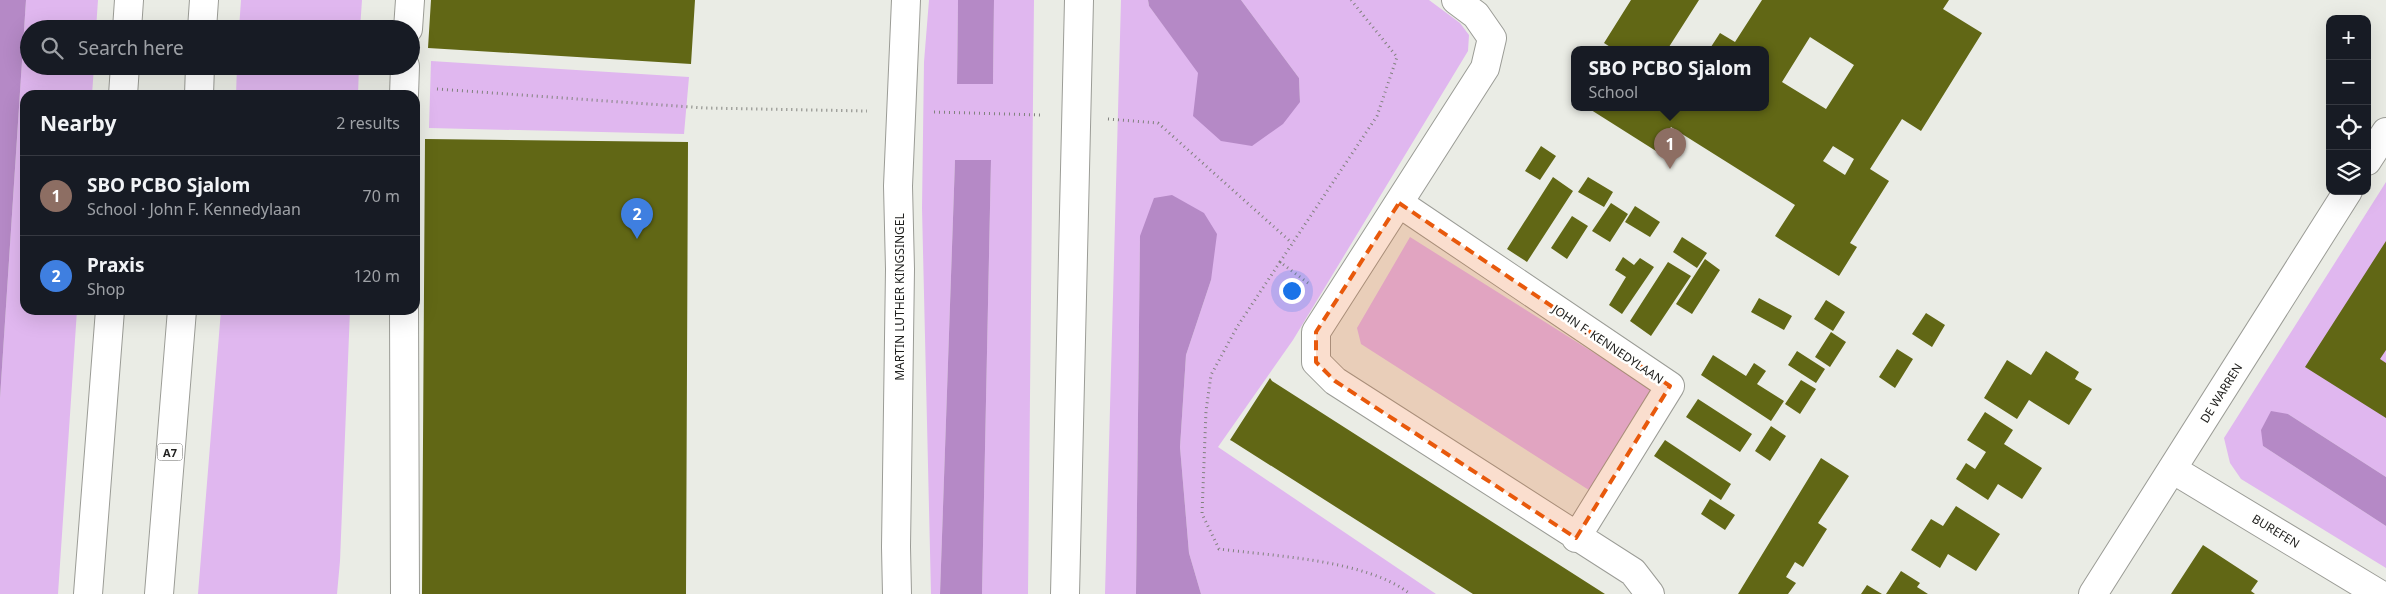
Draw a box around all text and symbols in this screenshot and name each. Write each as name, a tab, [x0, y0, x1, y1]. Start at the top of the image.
map controls	[2326, 15, 2371, 195]
button: +	[2326, 15, 2371, 60]
search box	[20, 20, 420, 75]
icon: search	[38, 34, 66, 62]
text: Search here	[78, 35, 184, 61]
popup	[1571, 46, 1769, 111]
text: SBO PCBO Sjalom	[1588, 55, 1752, 81]
button: −	[2326, 60, 2371, 105]
text: School	[1588, 81, 1638, 103]
button: locate	[2326, 105, 2371, 150]
text: Nearby	[40, 109, 116, 137]
text: 2 results	[336, 112, 400, 134]
pin: 1	[1654, 128, 1686, 169]
button: layers	[2326, 150, 2371, 195]
text: SBO PCBO Sjalom	[87, 172, 250, 198]
text: 1	[51, 185, 61, 207]
text: 70 m	[363, 185, 400, 207]
text: School · John F. Kennedylaan	[87, 198, 301, 220]
pin: 2	[621, 198, 653, 239]
street label: MARTIN LUTHER KINGSINGEL	[891, 213, 908, 381]
text: Praxis	[87, 252, 145, 278]
text: 2	[51, 265, 61, 287]
text: 120 m	[353, 265, 400, 287]
text: Shop	[87, 278, 125, 300]
your location	[1279, 278, 1305, 304]
street label: JOHN F. KENNEDYLAAN	[1548, 300, 1667, 388]
street label: DE WARREN	[2196, 360, 2246, 426]
road number: A7	[158, 444, 182, 461]
street label: BUREFEN	[2249, 510, 2303, 552]

